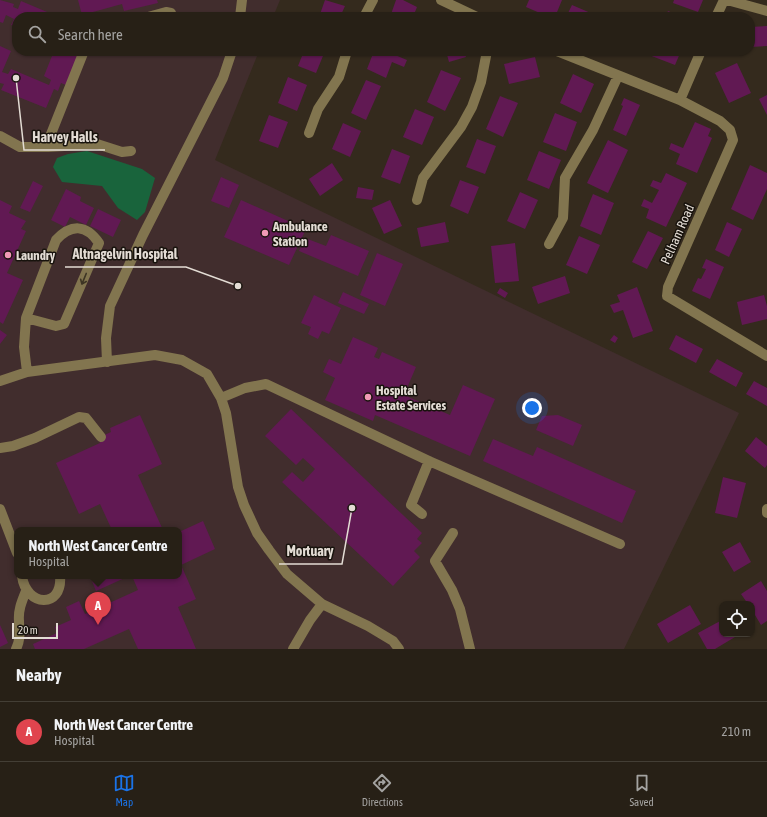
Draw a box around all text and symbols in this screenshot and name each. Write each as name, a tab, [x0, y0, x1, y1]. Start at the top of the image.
search box	[12, 12, 755, 56]
icon: search	[26, 23, 48, 45]
text: Search here	[58, 26, 123, 43]
callout: Harvey Halls	[24, 124, 105, 150]
text: Harvey Halls	[32, 129, 98, 145]
street label: Pelham Road	[658, 202, 697, 266]
place label: Ambulance Station	[272, 219, 328, 249]
marker: Ambulance Station	[260, 228, 270, 238]
callout: Altnagelvin Hospital	[65, 241, 186, 267]
text: Altnagelvin Hospital	[71, 246, 178, 262]
place label: Laundry	[16, 248, 56, 263]
marker: Laundry	[3, 250, 13, 260]
one-way arrow	[80, 272, 88, 284]
place label: Hospital Estate Services	[376, 383, 446, 413]
marker: Hospital Estate Services	[363, 392, 373, 402]
your location	[522, 398, 542, 418]
popup	[14, 527, 182, 579]
text: North West Cancer Centre	[29, 537, 167, 554]
callout: Mortuary	[279, 538, 342, 564]
text: Mortuary	[286, 543, 334, 559]
text: Hospital	[29, 554, 69, 569]
pin: A	[85, 592, 111, 625]
map controls	[719, 601, 755, 637]
button: locate	[719, 601, 755, 637]
scale bar	[12, 621, 58, 640]
text: 20 m	[18, 624, 38, 636]
text: Nearby	[16, 665, 62, 685]
text: North West Cancer Centre	[54, 716, 193, 733]
text: A	[26, 724, 32, 739]
text: 210 m	[722, 724, 751, 739]
text: Hospital	[54, 733, 95, 748]
tab: Map	[113, 772, 135, 808]
tab: Directions	[362, 772, 403, 808]
tab: Saved	[629, 772, 654, 808]

